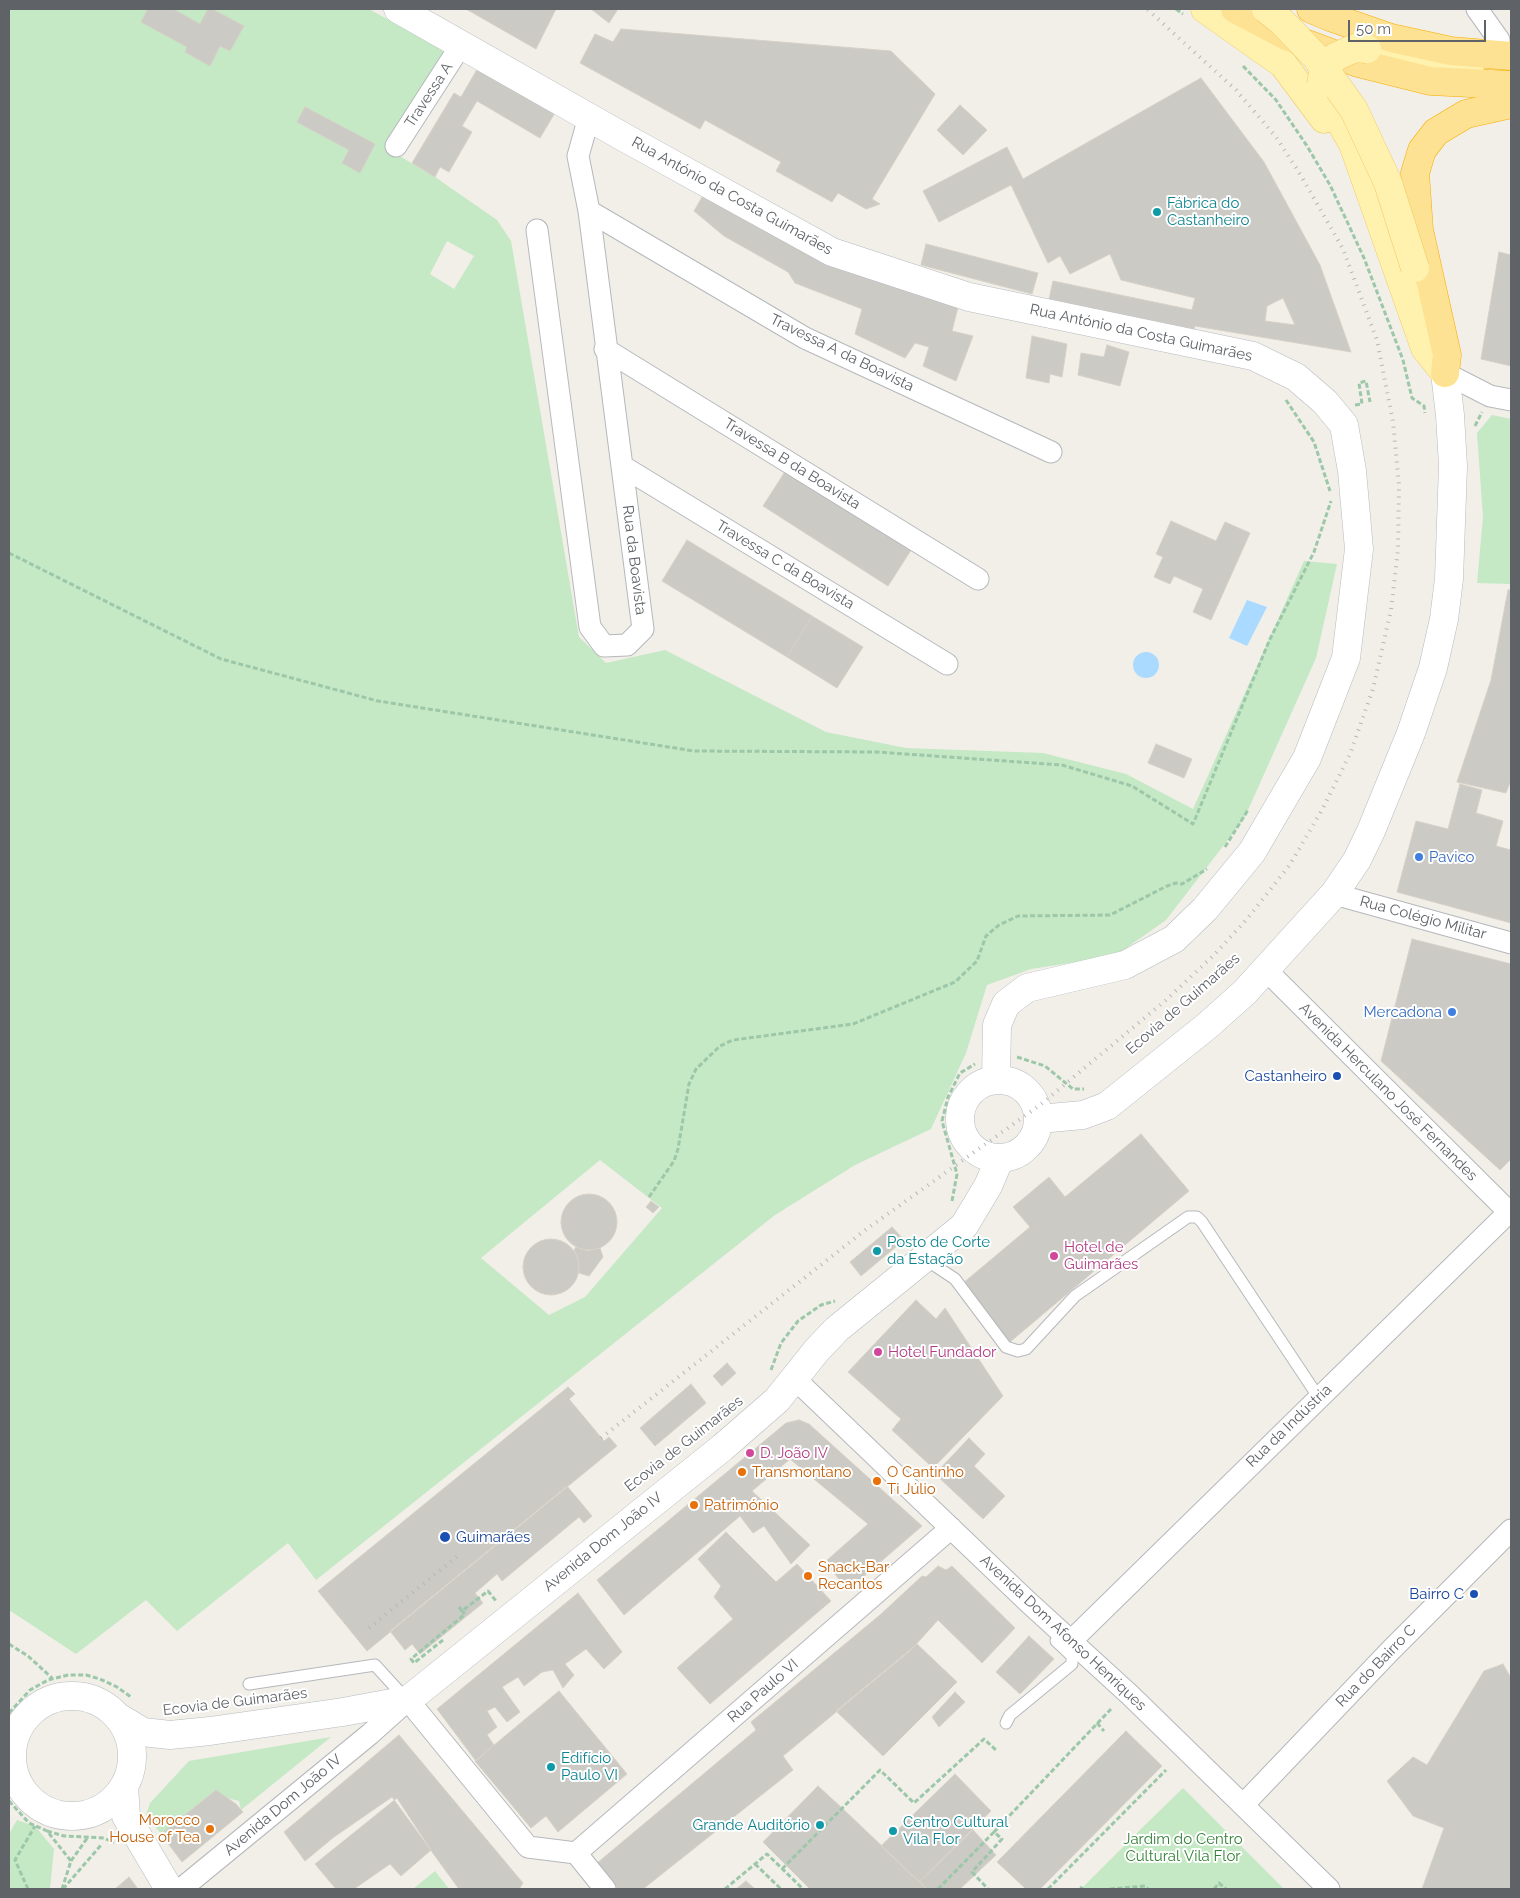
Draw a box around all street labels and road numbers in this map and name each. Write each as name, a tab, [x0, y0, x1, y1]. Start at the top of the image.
street label: Travessa A	[401, 59, 457, 131]
street label: Rua António da Costa Guimarães	[628, 133, 836, 259]
street label: Rua António da Costa Guimarães	[1028, 301, 1254, 365]
street label: Travessa A da Boavista	[767, 310, 917, 396]
street label: Travessa B da Boavista	[720, 415, 864, 513]
street label: Rua da Boavista	[618, 504, 650, 616]
street label: Travessa C da Boavista	[713, 517, 857, 613]
street label: Rua Colégio Militar	[1358, 892, 1488, 944]
street label: Ecovia de Guimarães	[1122, 950, 1244, 1058]
street label: Avenida Herculano José Fernandes	[1295, 999, 1481, 1185]
street label: Rua da Indústria	[1243, 1381, 1335, 1471]
street label: Ecovia de Guimarães	[621, 1392, 747, 1496]
street label: Avenida Dom João IV	[540, 1489, 666, 1595]
street label: Avenida Dom Afonso Henriques	[976, 1551, 1150, 1715]
street label: Rua do Bairro C	[1332, 1621, 1420, 1711]
street label: Rua Paulo VI	[724, 1655, 802, 1727]
street label: Ecovia de Guimarães	[162, 1684, 308, 1720]
street label: Avenida Dom João IV	[221, 1751, 345, 1859]

